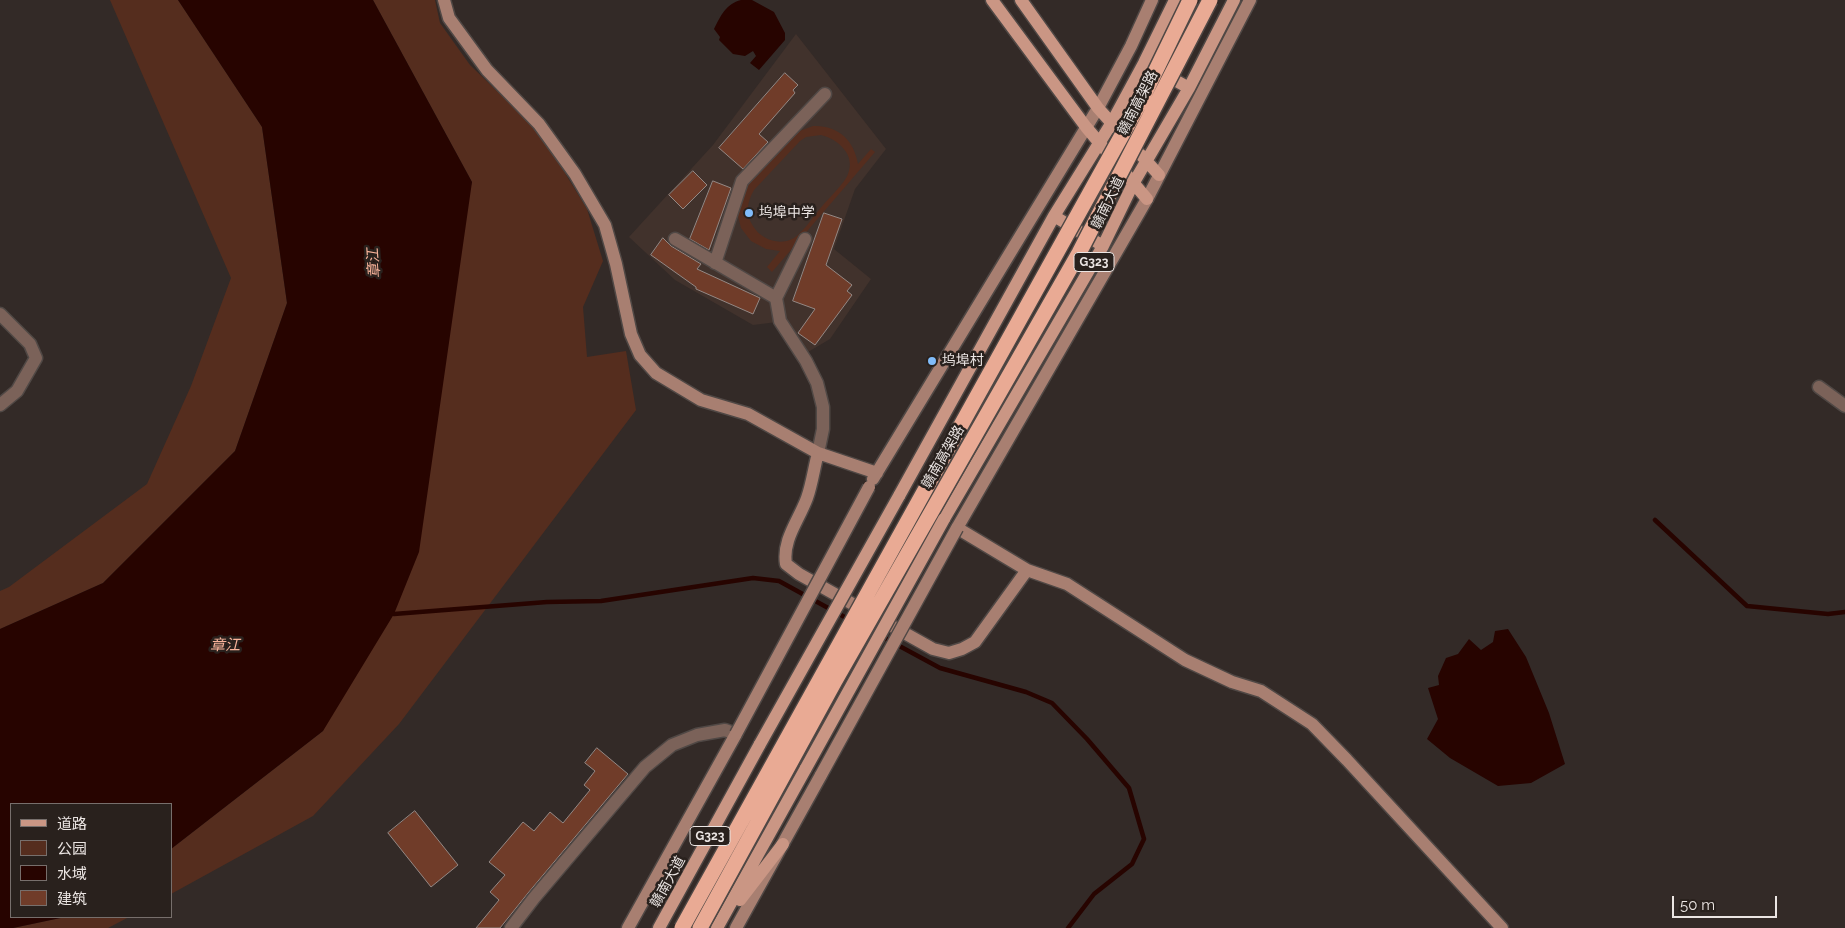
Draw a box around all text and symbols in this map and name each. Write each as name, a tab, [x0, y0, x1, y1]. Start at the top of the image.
street label: 赣南高架路	[1115, 68, 1161, 138]
street label: 赣南大道	[1088, 174, 1128, 232]
place label: 坞埠中学	[759, 205, 815, 221]
marker: 坞埠中学	[743, 207, 755, 219]
water label: 章江	[364, 247, 384, 279]
road number: G323	[1074, 252, 1114, 272]
place label: 坞埠村	[942, 353, 984, 369]
marker: 坞埠村	[926, 355, 938, 367]
street label: 赣南高架路	[918, 422, 968, 492]
water label: 章江	[210, 636, 240, 654]
legend	[10, 803, 172, 918]
text: 道路	[57, 815, 87, 833]
road number: G323	[690, 826, 730, 846]
text: 公园	[57, 840, 87, 858]
street label: 赣南大道	[647, 853, 689, 911]
text: 水域	[57, 865, 87, 883]
scale bar	[1675, 886, 1780, 918]
text: 建筑	[57, 890, 87, 908]
text: 50 m	[1680, 896, 1715, 914]

